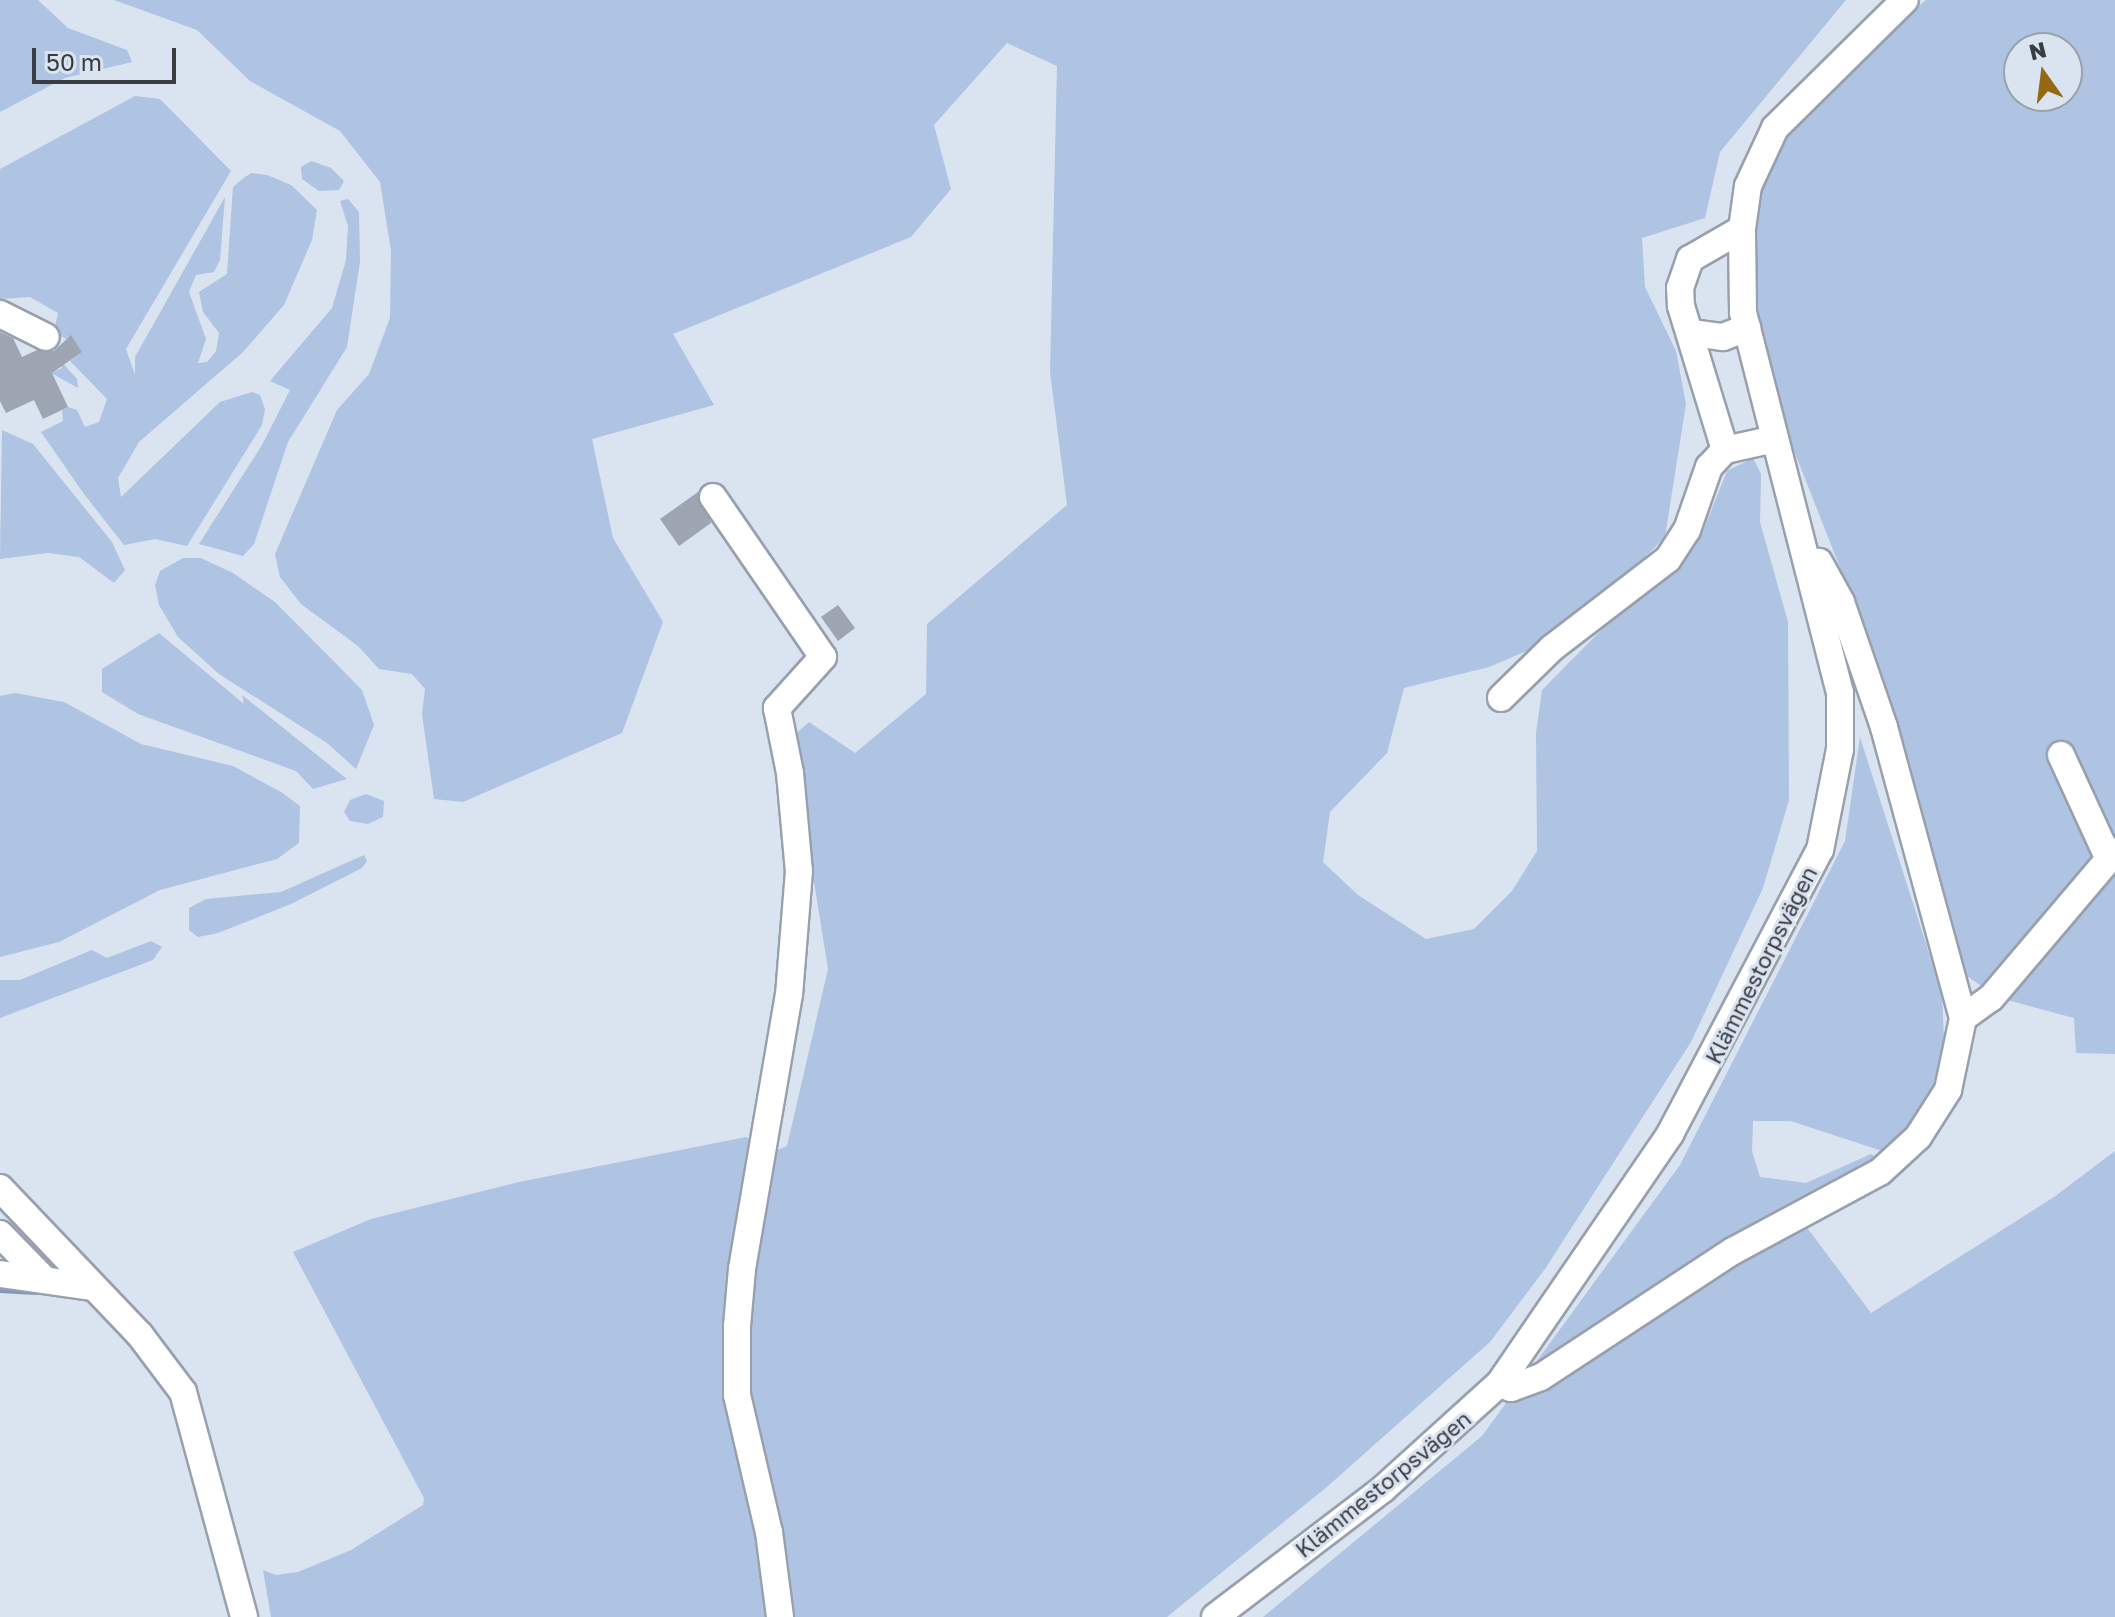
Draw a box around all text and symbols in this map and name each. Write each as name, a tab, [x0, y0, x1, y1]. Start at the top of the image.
scale bar	[36, 32, 180, 82]
north arrow	[2003, 32, 2083, 112]
text: N	[2026, 35, 2049, 65]
text: 50 m	[46, 47, 102, 76]
street label: Klämmestorpsvägen	[1700, 862, 1822, 1068]
street label: Klämmestorpsvägen	[1290, 1405, 1476, 1563]

